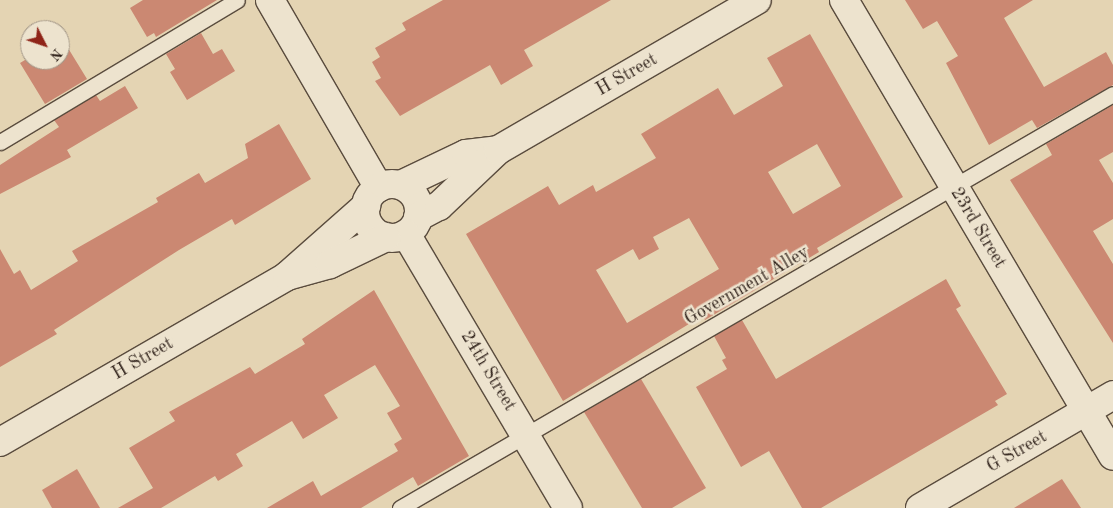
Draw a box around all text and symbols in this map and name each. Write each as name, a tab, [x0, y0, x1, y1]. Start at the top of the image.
north arrow	[20, 20, 70, 70]
text: N	[47, 46, 64, 63]
street label: H Street	[593, 49, 661, 101]
street label: 23rd Street	[945, 184, 1011, 272]
street label: Government Alley	[681, 242, 813, 330]
street label: 24th Street	[456, 327, 520, 415]
street label: H Street	[109, 333, 177, 385]
street label: G Street	[983, 426, 1051, 478]

